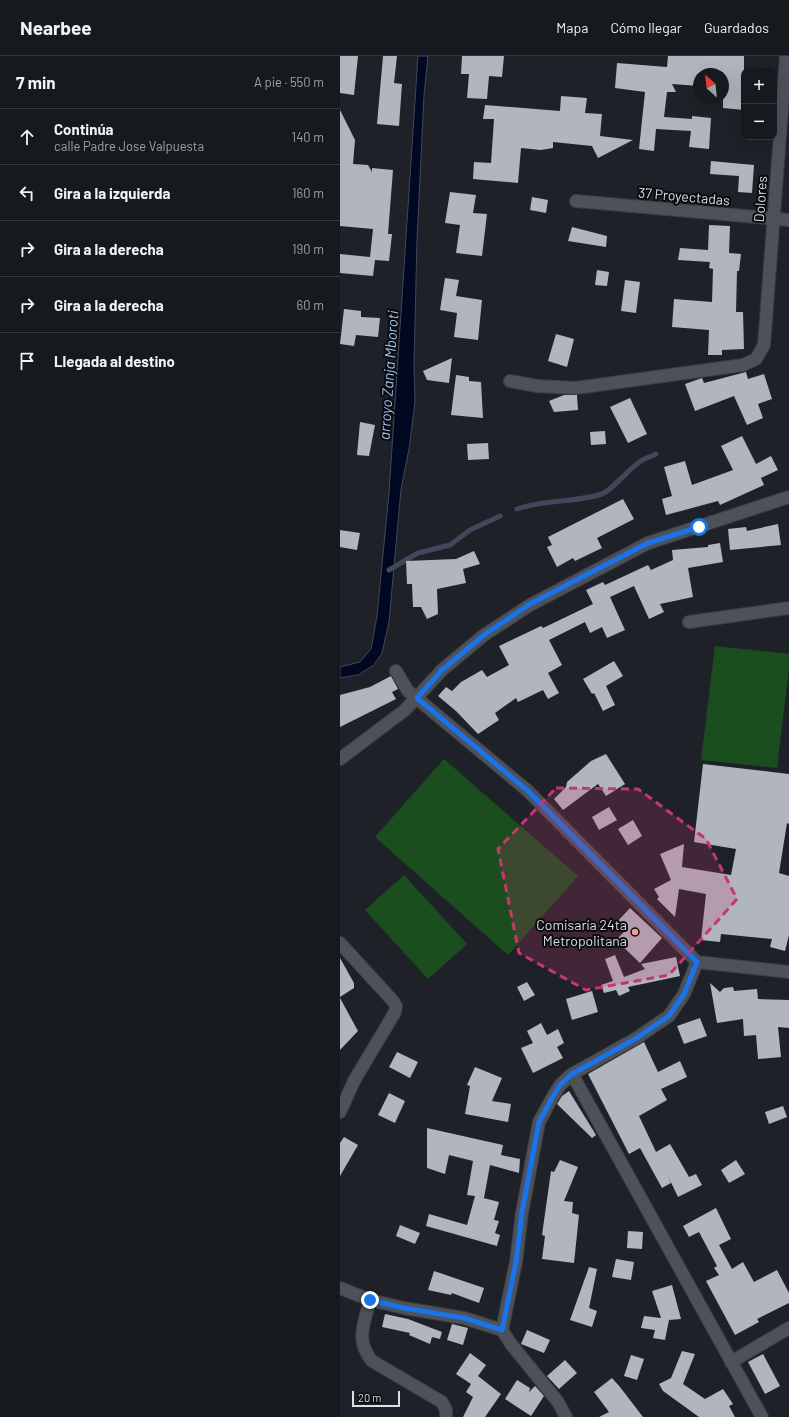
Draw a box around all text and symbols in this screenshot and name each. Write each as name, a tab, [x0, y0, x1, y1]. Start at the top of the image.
text: Nearbee	[20, 16, 92, 39]
text: Mapa	[556, 19, 588, 36]
text: Cómo llegar	[610, 19, 682, 36]
text: Guardados	[704, 19, 769, 36]
north arrow	[693, 68, 729, 104]
map controls	[741, 68, 777, 140]
button: +	[741, 68, 777, 104]
text: 7 min	[16, 72, 56, 92]
text: A pie · 550 m	[254, 74, 324, 90]
button: −	[741, 104, 777, 140]
text: Continúa	[54, 120, 114, 138]
icon: ahead	[16, 126, 38, 148]
text: 140 m	[292, 129, 324, 145]
text: calle Padre Jose Valpuesta	[54, 138, 204, 154]
street label: Dolores	[750, 175, 770, 223]
icon: left	[16, 182, 38, 204]
text: Gira a la izquierda	[54, 184, 170, 202]
street label: 37 Proyectadas	[637, 184, 731, 209]
text: 160 m	[292, 185, 324, 201]
icon: right	[16, 238, 38, 260]
text: Gira a la derecha	[54, 240, 164, 258]
text: 190 m	[292, 241, 324, 257]
icon: right	[16, 294, 38, 316]
text: Gira a la derecha	[54, 296, 164, 314]
text: 60 m	[297, 297, 324, 313]
water label: arroyo Zanja Mboroti	[374, 309, 402, 440]
icon: arrive	[16, 350, 38, 372]
text: Llegada al destino	[54, 352, 175, 370]
route start	[690, 518, 708, 536]
place label: Comisaría 24ta Metropolitana	[536, 916, 627, 949]
marker: Comisaría 24ta Metropolitana	[630, 927, 640, 937]
route end	[361, 1291, 379, 1309]
scale bar	[352, 1389, 400, 1408]
text: 20 m	[358, 1391, 381, 1404]

